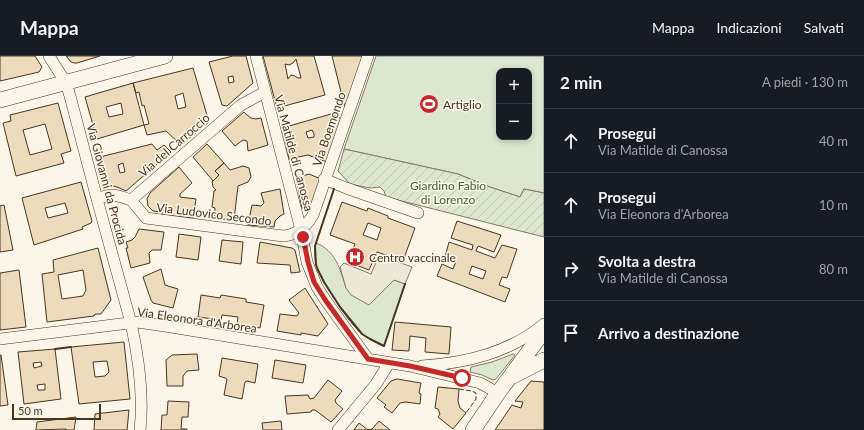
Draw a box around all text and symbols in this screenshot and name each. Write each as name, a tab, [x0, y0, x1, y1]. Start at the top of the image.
text: Mappa	[20, 16, 79, 39]
text: Mappa	[652, 19, 694, 36]
text: Indicazioni	[716, 19, 782, 36]
text: Salvati	[804, 19, 844, 36]
map controls	[496, 68, 532, 140]
button: +	[496, 68, 532, 104]
text: 2 min	[560, 72, 602, 93]
text: A piedi · 130 m	[762, 74, 848, 90]
street label: Via Boemondo	[309, 90, 349, 168]
street label: Via Matilde di Canossa	[271, 93, 317, 213]
sports icon: Artiglio	[418, 93, 440, 115]
place label: Artiglio	[443, 97, 482, 112]
button: −	[496, 104, 532, 140]
street label: Via del Carroccio	[135, 110, 213, 180]
street label: Via Giovanni da Procida	[84, 122, 130, 246]
text: Prosegui	[598, 124, 656, 142]
icon: ahead	[560, 130, 582, 152]
text: 40 m	[819, 133, 848, 149]
text: Via Matilde di Canossa	[598, 142, 728, 158]
park label: Giardino Fabio di Lorenzo	[410, 178, 486, 207]
text: Prosegui	[598, 188, 656, 206]
icon: ahead	[560, 194, 582, 216]
text: 10 m	[819, 197, 848, 213]
street label: Via Ludovico Secondo	[156, 199, 273, 229]
text: Via Eleonora d'Arborea	[598, 206, 729, 222]
route end	[294, 228, 312, 246]
hospital icon: Centro vaccinale	[344, 246, 366, 268]
place label: Centro vaccinale	[369, 250, 456, 265]
text: Svolta a destra	[598, 252, 696, 270]
icon: right	[560, 258, 582, 280]
text: 80 m	[819, 261, 848, 277]
text: Via Matilde di Canossa	[598, 270, 728, 286]
street label: Via Eleonora d'Arborea	[136, 304, 258, 336]
icon: arrive	[560, 322, 582, 344]
text: Arrivo a destinazione	[598, 324, 739, 342]
route start	[453, 369, 471, 387]
scale bar	[12, 402, 101, 421]
text: 50 m	[18, 404, 43, 417]

